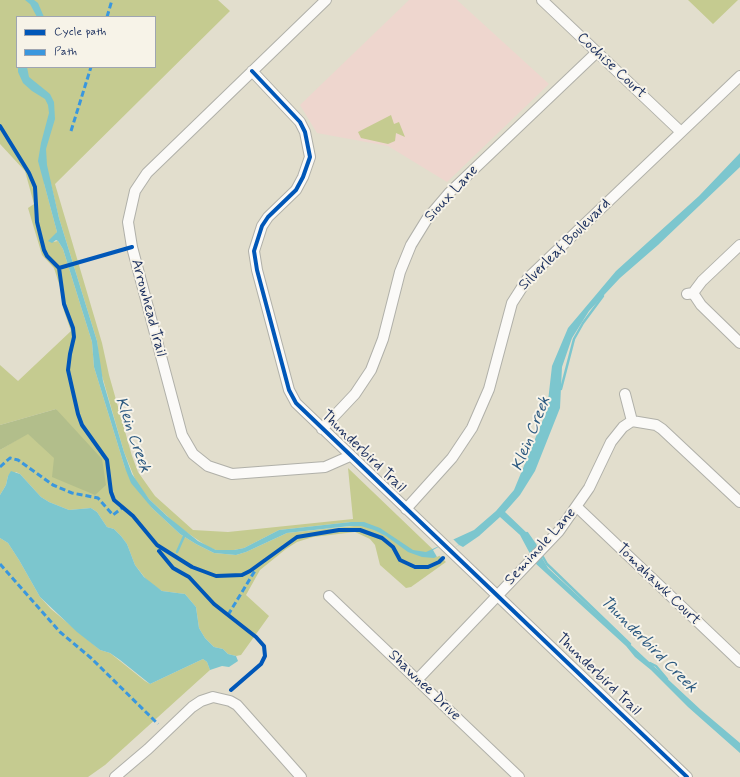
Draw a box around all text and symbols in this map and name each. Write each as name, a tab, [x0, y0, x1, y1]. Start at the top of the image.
legend	[16, 16, 156, 68]
text: Cycle path	[54, 24, 106, 40]
street label: Cochise Court	[572, 29, 650, 103]
text: Path	[54, 44, 77, 60]
street label: Sioux Lane	[421, 162, 483, 226]
street label: Silverleaf Boulevard	[515, 195, 615, 295]
street label: Arrowhead Trail	[126, 257, 170, 359]
water label: Klein Creek	[508, 394, 556, 474]
water label: Klein Creek	[110, 395, 154, 475]
street label: Thunderbird Trail	[317, 407, 409, 497]
street label: Seminole Lane	[502, 505, 580, 589]
street label: Tomahawk Court	[612, 540, 704, 630]
water label: Thunderbird Creek	[596, 593, 700, 697]
street label: Thunderbird Trail	[552, 630, 644, 720]
street label: Shawnee Drive	[384, 647, 464, 725]

